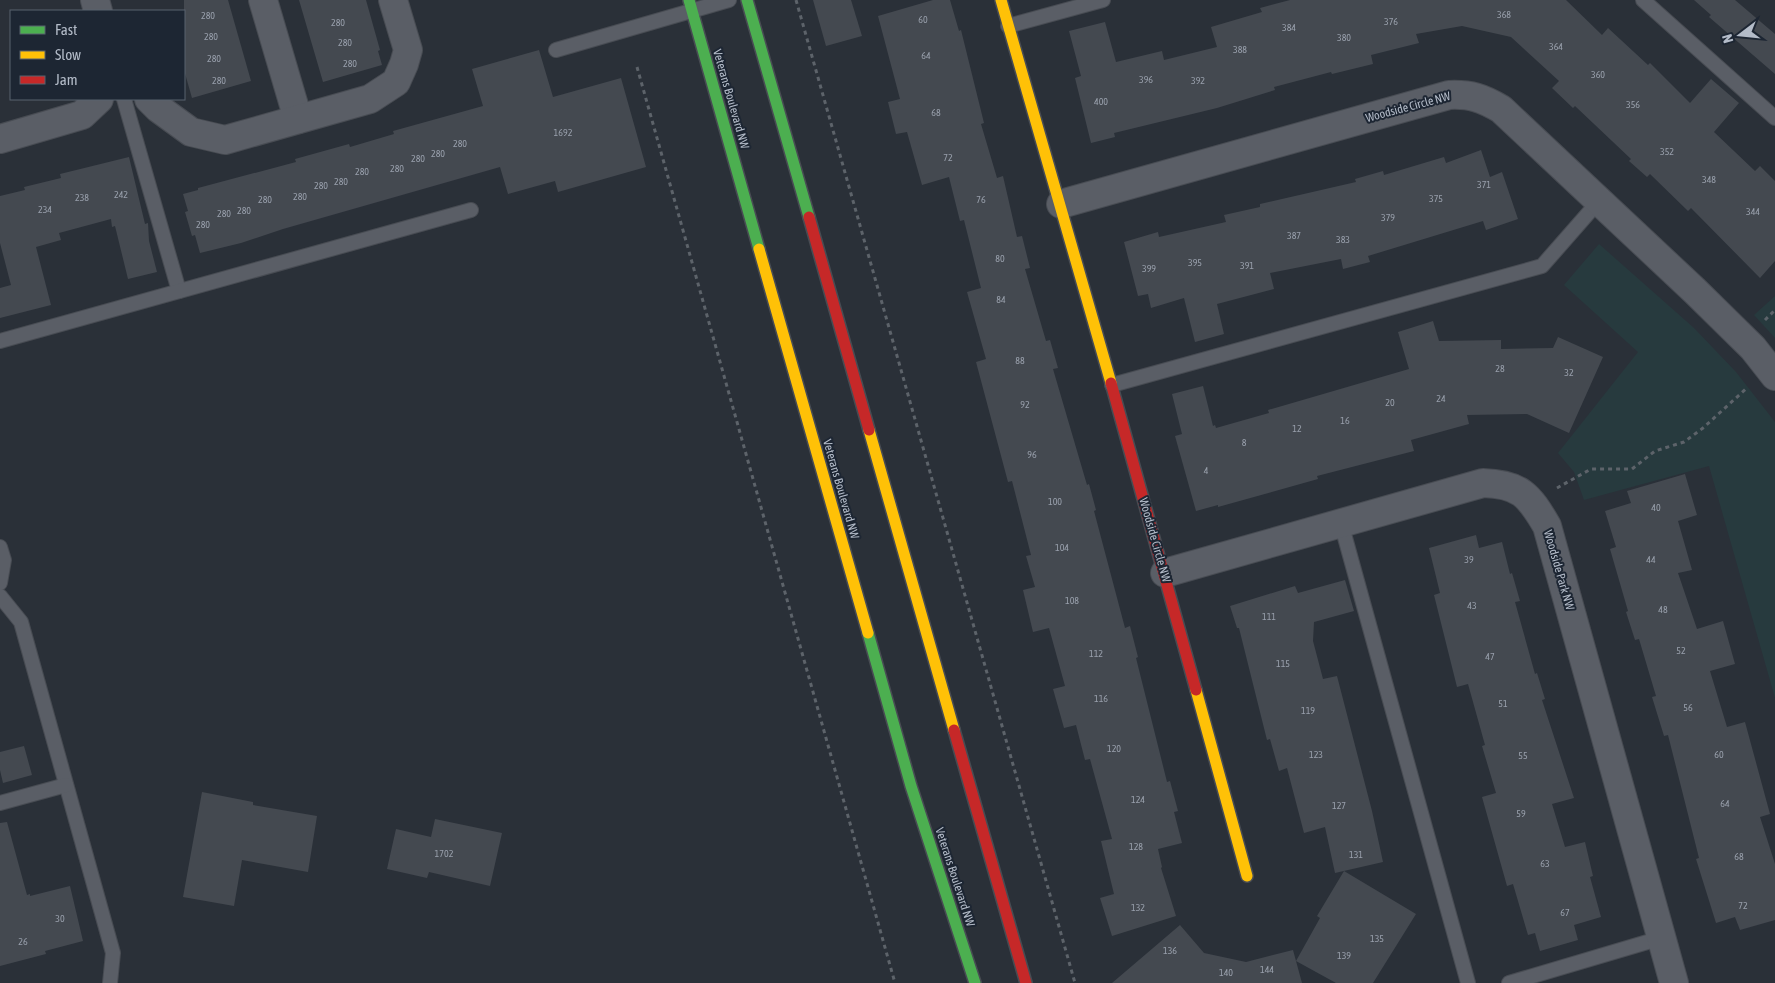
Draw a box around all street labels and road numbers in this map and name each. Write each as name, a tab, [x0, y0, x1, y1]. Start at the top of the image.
street label: Veterans Boulevard NW	[710, 48, 752, 151]
street label: Woodside Circle NW	[1364, 89, 1452, 125]
street label: Veterans Boulevard NW	[820, 438, 862, 541]
street label: Woodside Circle NW	[1136, 496, 1174, 584]
street label: Woodside Park NW	[1541, 528, 1577, 612]
street label: Veterans Boulevard NW	[932, 826, 978, 928]

